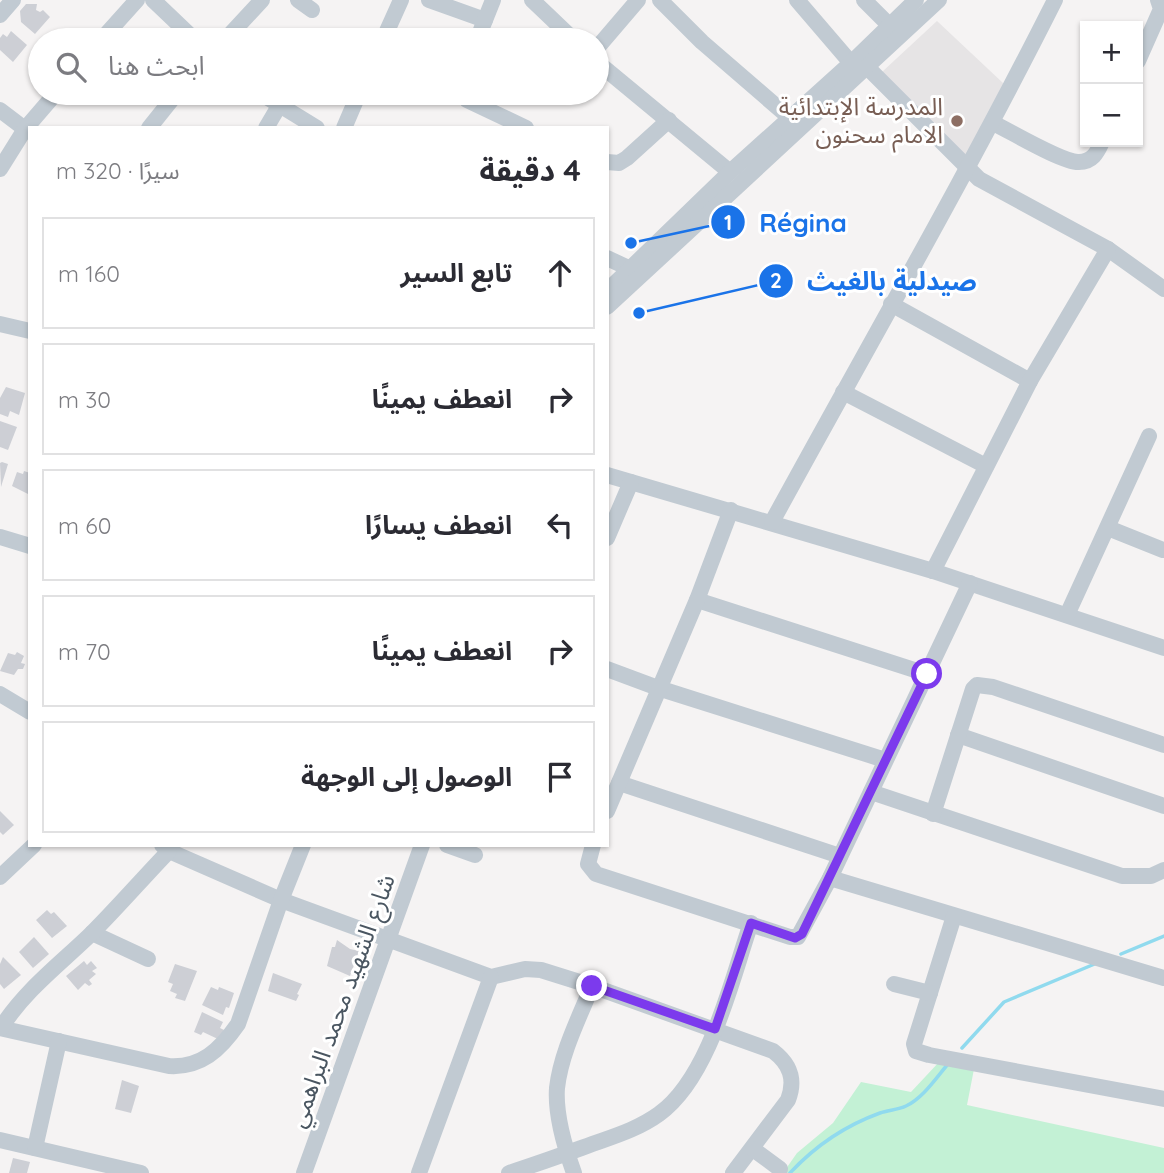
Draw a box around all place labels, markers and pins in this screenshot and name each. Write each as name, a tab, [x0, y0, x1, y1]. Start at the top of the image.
place label: المدرسة الإبتدائية الامام سحنون	[779, 91, 943, 153]
marker: المدرسة الإبتدائية الامام سحنون	[949, 113, 965, 129]
callout: Régina	[711, 199, 861, 246]
callout: صيدلية بالغيث	[758, 257, 991, 304]

